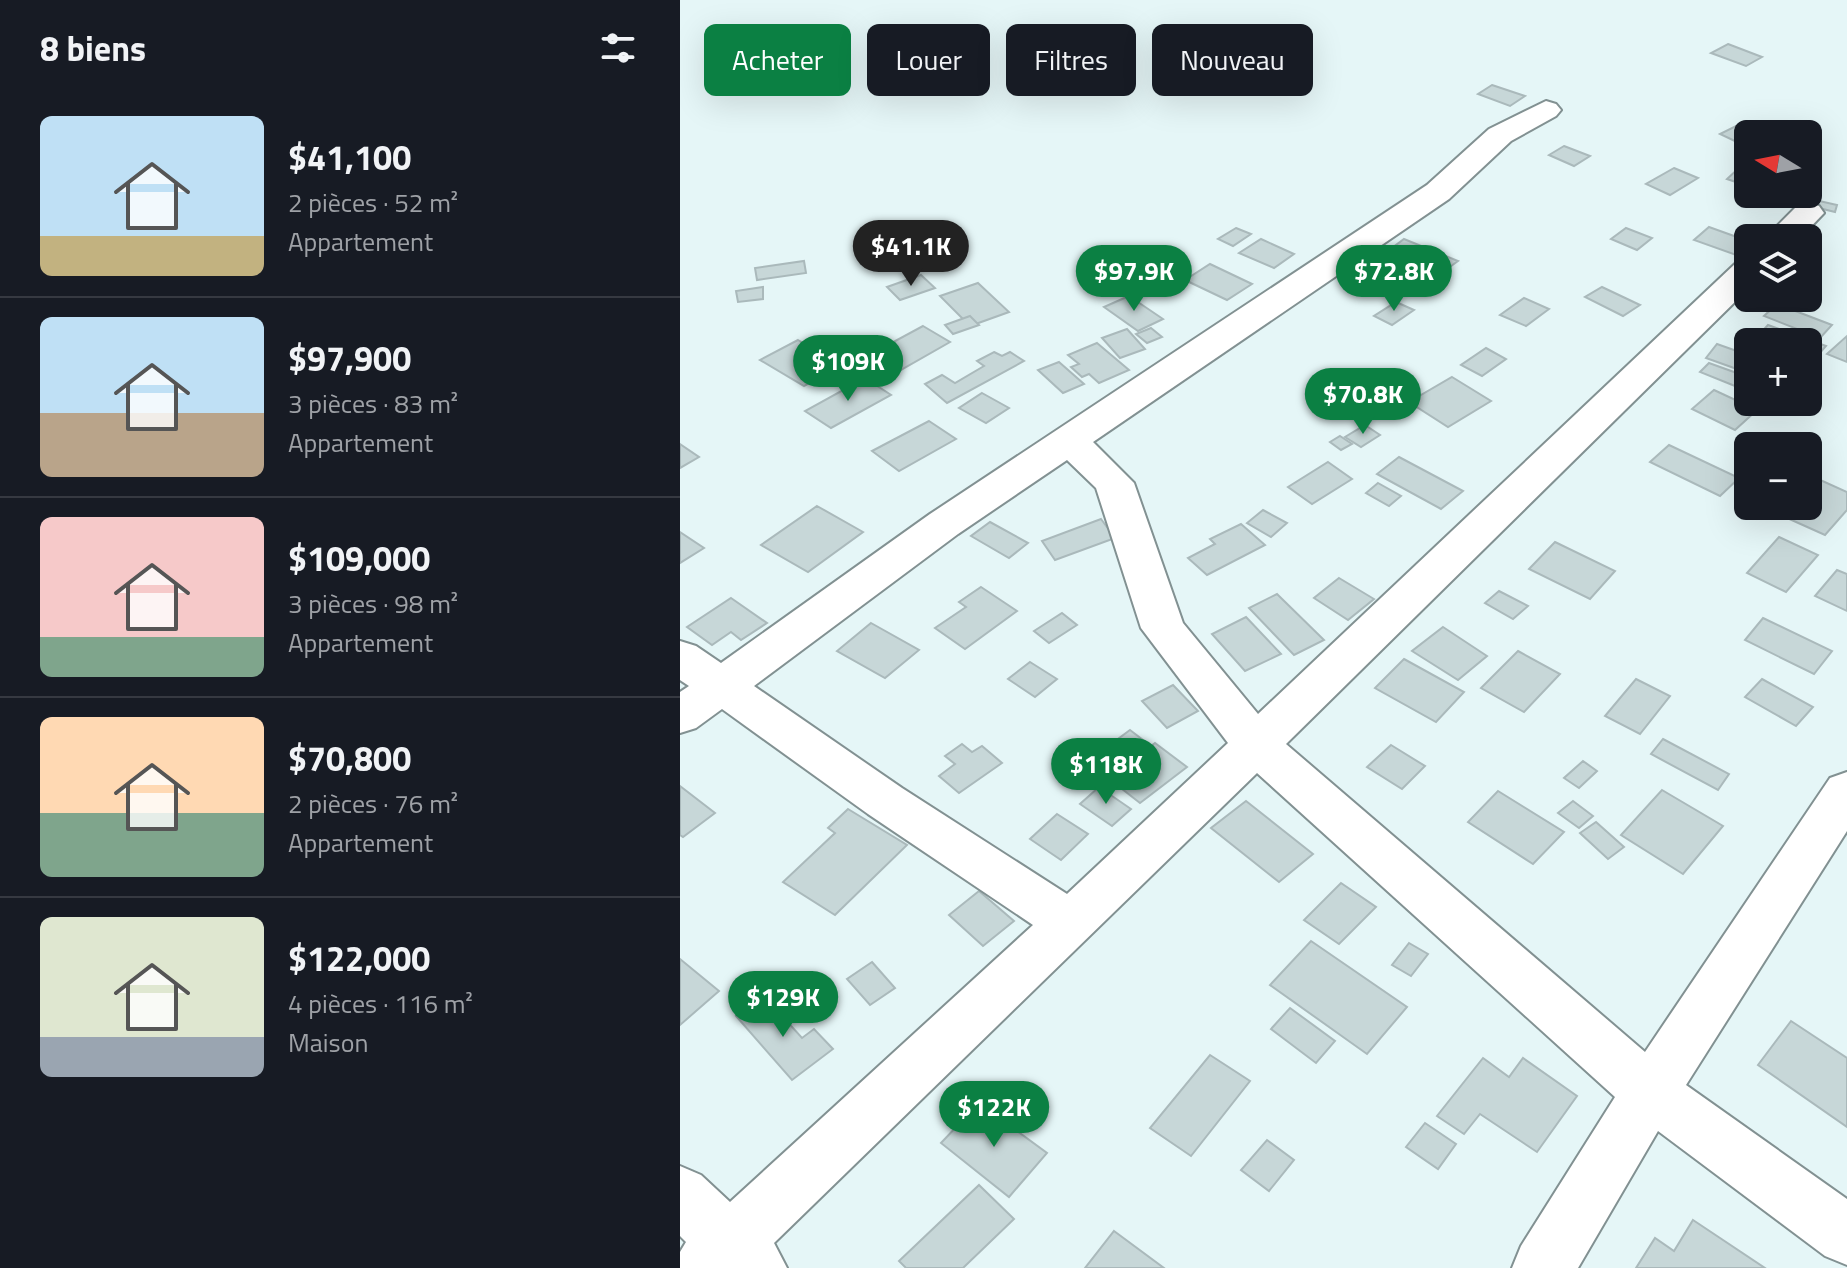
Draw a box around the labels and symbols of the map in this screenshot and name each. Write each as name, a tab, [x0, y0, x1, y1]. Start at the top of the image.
north arrow	[1734, 120, 1822, 208]
pin: $41.1K	[846, 220, 976, 288]
pin: $97.9K	[1069, 245, 1199, 313]
pin: $72.8K	[1329, 245, 1459, 313]
pin: $109K	[792, 335, 904, 403]
pin: $70.8K	[1298, 368, 1428, 436]
pin: $118K	[1050, 738, 1162, 806]
pin: $129K	[727, 971, 839, 1039]
pin: $122K	[938, 1081, 1050, 1149]

